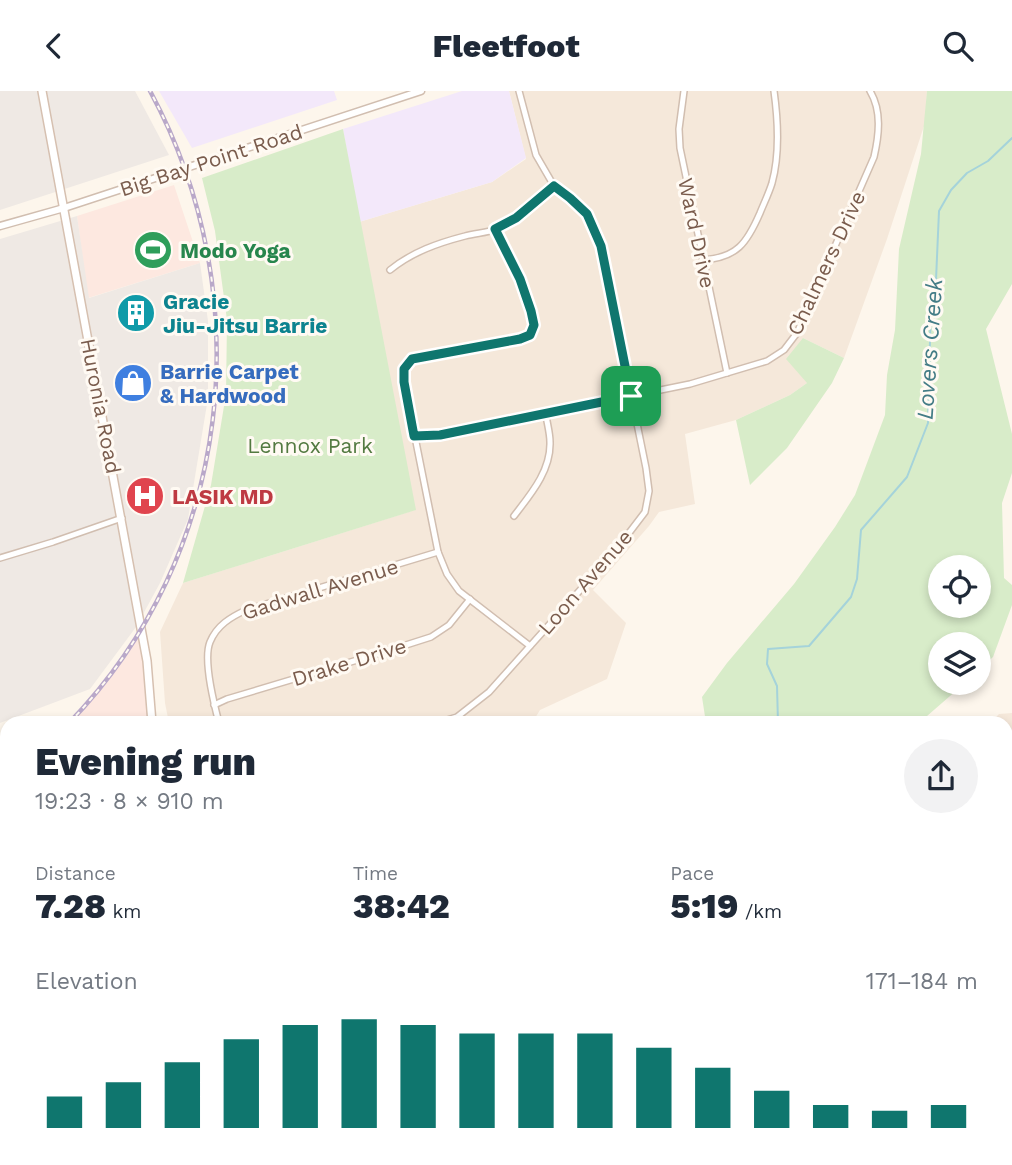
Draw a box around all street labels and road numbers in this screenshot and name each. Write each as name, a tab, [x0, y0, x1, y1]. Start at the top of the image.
street label: Big Bay Point Road	[116, 119, 306, 201]
street label: Ward Drive	[673, 176, 721, 290]
street label: Chalmers Drive	[782, 187, 870, 339]
street label: Huronia Road	[76, 336, 126, 476]
street label: Loon Avenue	[533, 524, 637, 640]
street label: Gadwall Avenue	[239, 553, 401, 625]
street label: Drake Drive	[289, 633, 409, 691]

